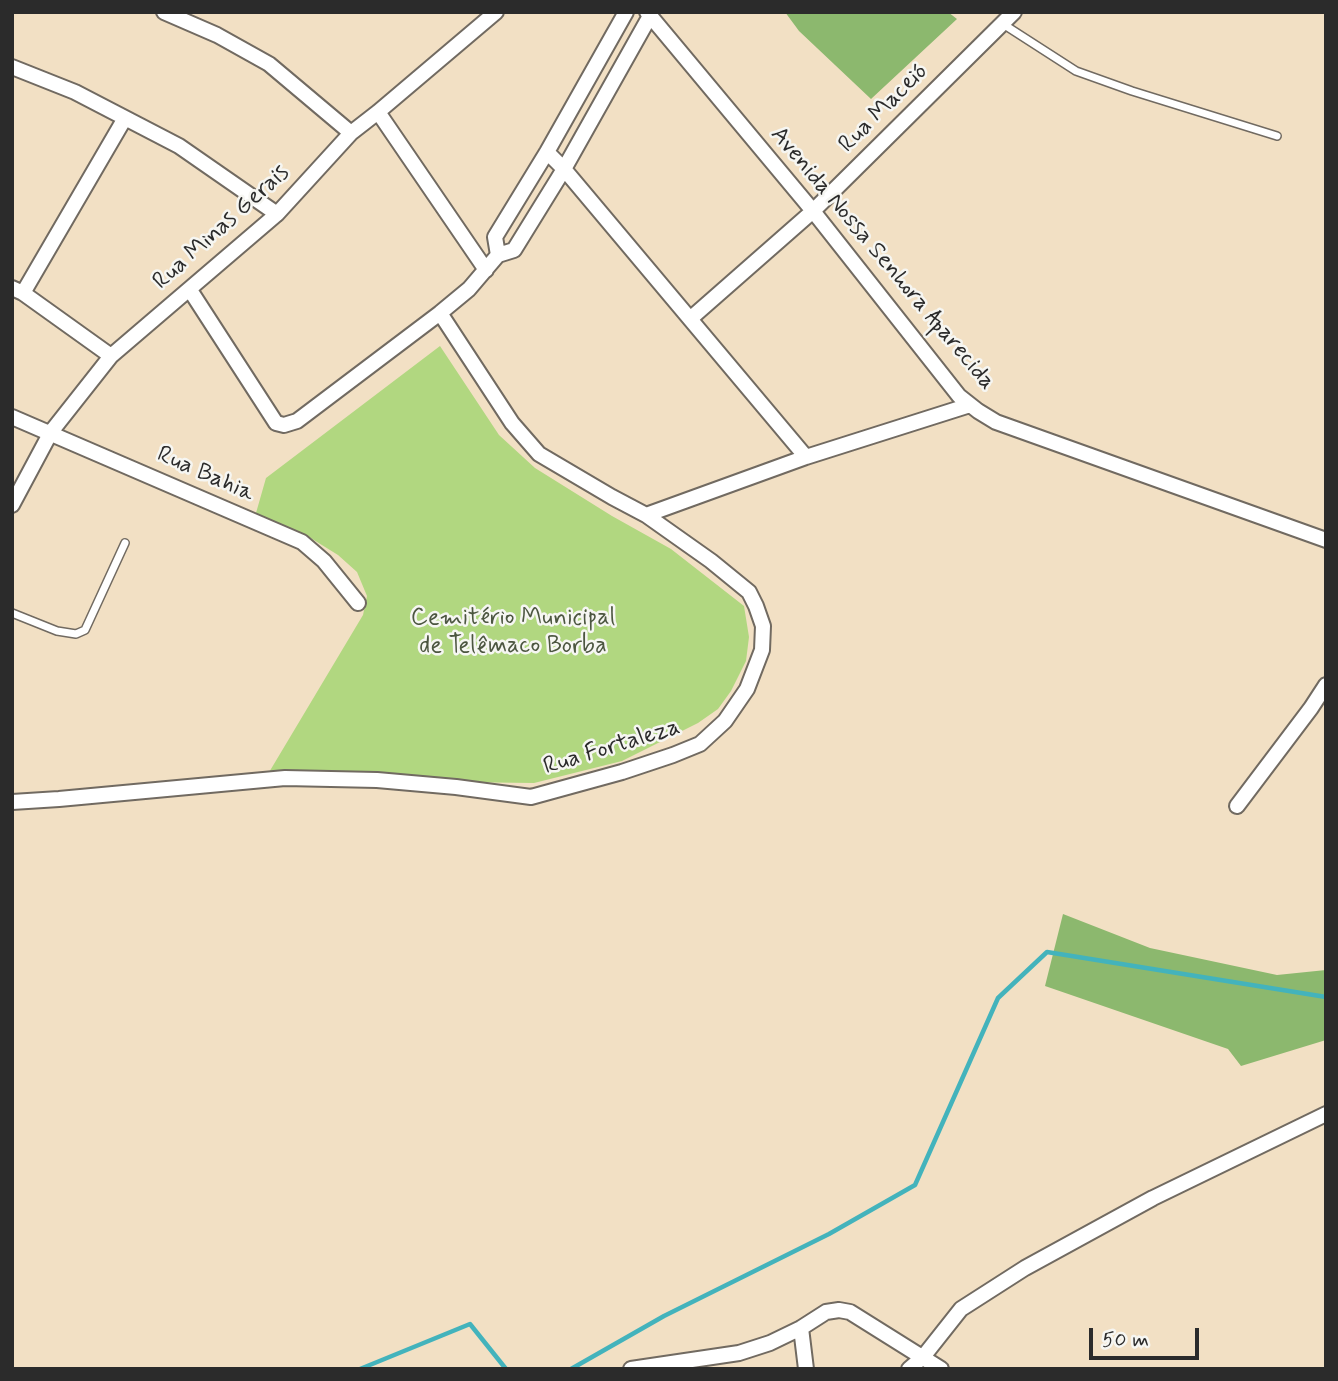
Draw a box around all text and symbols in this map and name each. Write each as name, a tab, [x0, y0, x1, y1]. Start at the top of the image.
street label: Rua Maceió	[833, 58, 935, 160]
street label: Avenida Nossa Senhora Aparecida	[763, 122, 1001, 396]
street label: Rua Minas Gerais	[148, 159, 296, 297]
street label: Rua Bahia	[152, 441, 258, 509]
park label: Cemitério Municipal de Telêmaco Borba	[411, 605, 615, 661]
street label: Rua Fortaleza	[540, 714, 684, 782]
scale bar	[1093, 1314, 1203, 1358]
text: 50 m	[1102, 1326, 1149, 1354]

